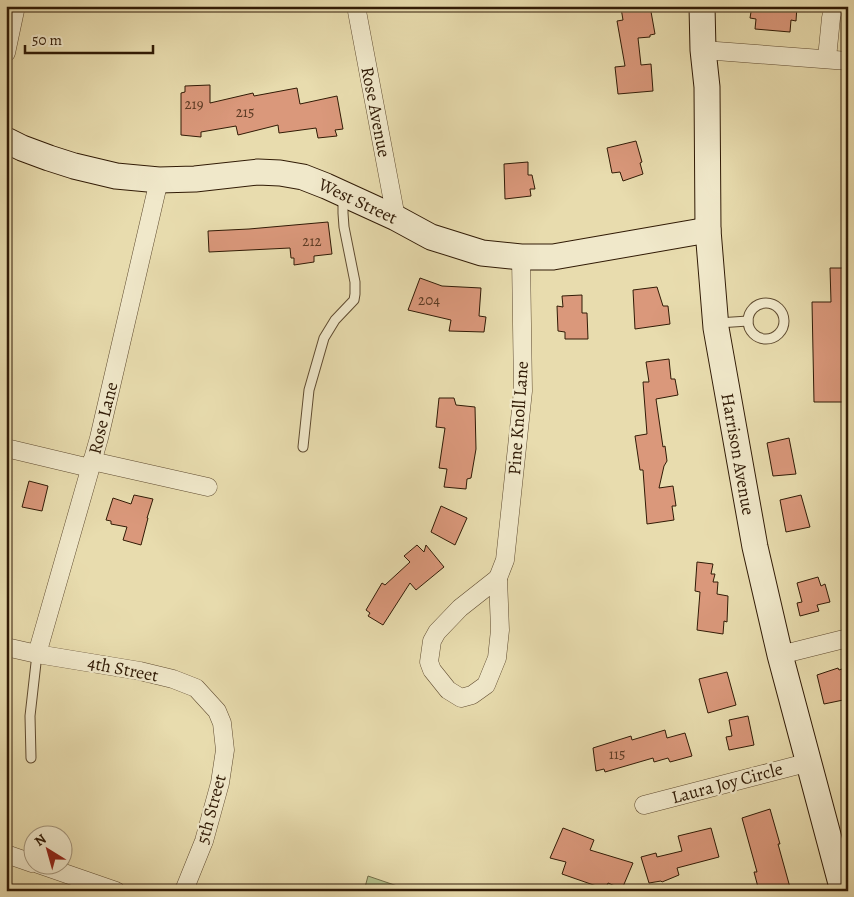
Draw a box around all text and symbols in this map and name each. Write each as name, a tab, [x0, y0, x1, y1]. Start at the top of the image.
scale bar	[25, 22, 152, 54]
text: 50 m	[32, 30, 62, 50]
street label: Rose Avenue	[355, 65, 397, 159]
house number: 219	[184, 94, 204, 114]
house number: 215	[236, 102, 254, 122]
street label: West Street	[314, 172, 401, 230]
house number: 212	[302, 231, 322, 251]
house number: 204	[418, 290, 440, 310]
street label: Pine Knoll Lane	[502, 360, 534, 476]
street label: Rose Lane	[82, 379, 124, 457]
street label: Harrison Avenue	[715, 391, 761, 517]
street label: 4th Street	[86, 650, 160, 688]
house number: 115	[609, 744, 625, 764]
street label: Laura Joy Circle	[669, 757, 785, 809]
street label: 5th Street	[190, 771, 232, 846]
north arrow	[22, 824, 72, 874]
text: N	[31, 829, 50, 851]

